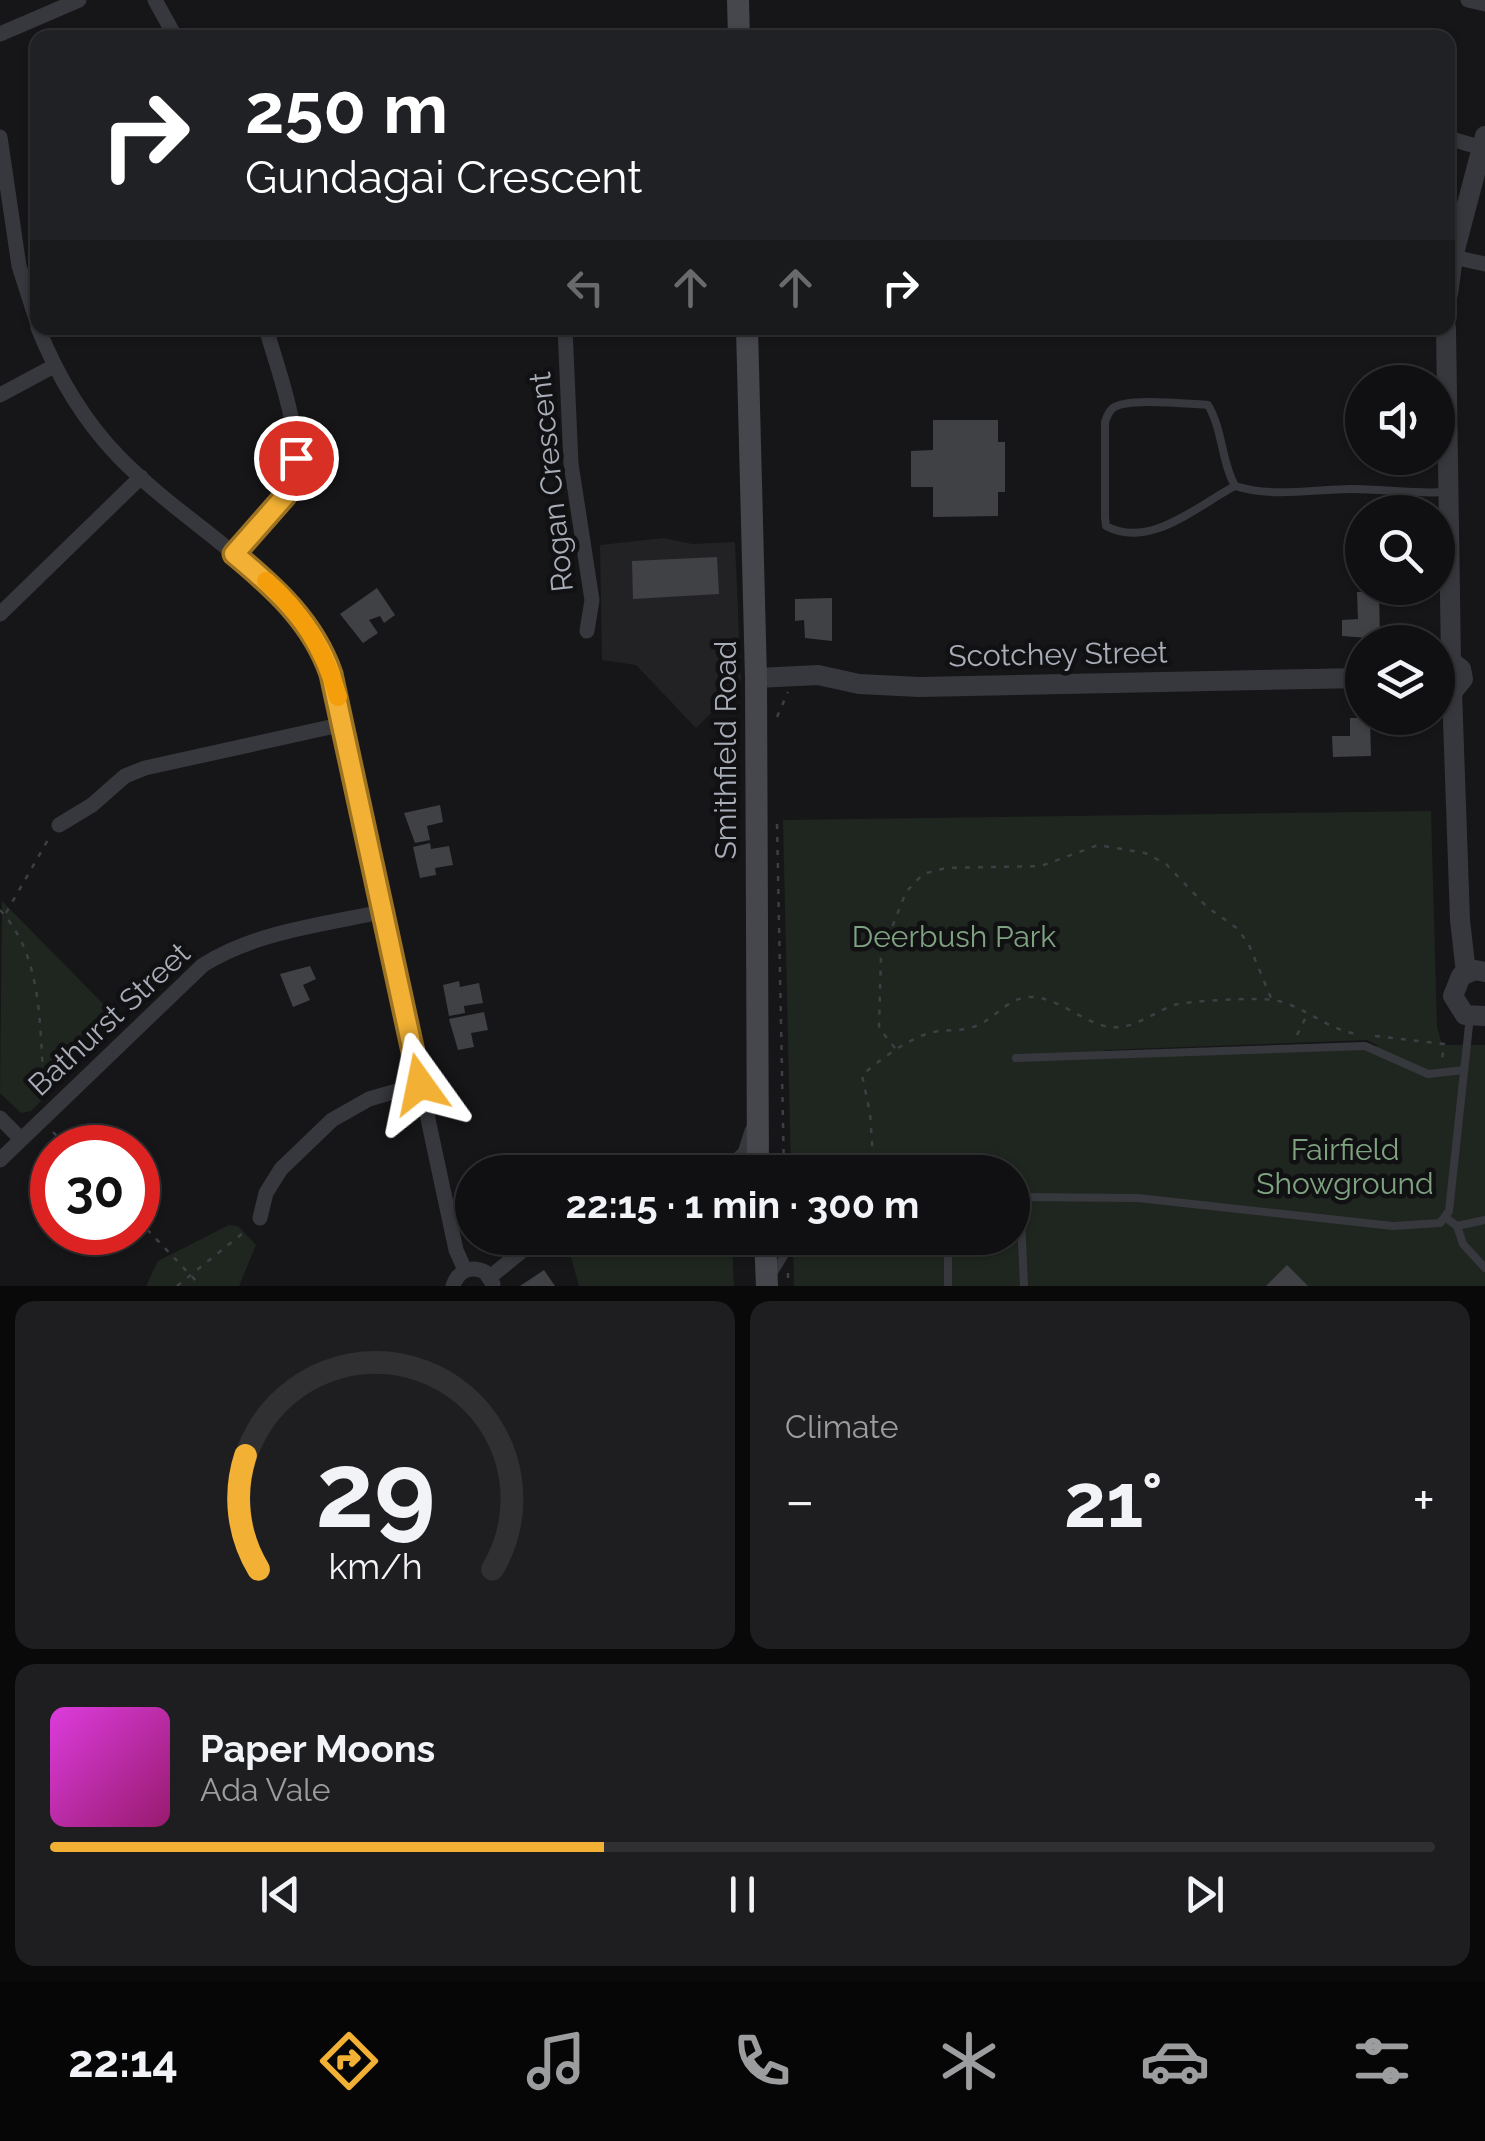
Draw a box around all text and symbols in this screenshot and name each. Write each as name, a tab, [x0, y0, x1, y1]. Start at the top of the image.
text: 250 m	[245, 67, 448, 149]
icon: right	[80, 70, 210, 200]
text: Gundagai Crescent	[245, 151, 642, 204]
icon: left	[558, 260, 613, 315]
icon: ahead	[663, 260, 718, 315]
icon: ahead	[768, 260, 823, 315]
icon: right	[873, 260, 928, 315]
map controls	[1345, 365, 1455, 735]
button: sound	[1345, 365, 1455, 475]
street label: Rogan Crescent	[522, 370, 580, 594]
pin	[254, 416, 339, 501]
icon: arrive	[269, 431, 324, 486]
button: search	[1345, 495, 1455, 605]
button: layers	[1345, 625, 1455, 735]
street label: Scotchey Street	[948, 635, 1168, 673]
street label: Smithfield Road	[708, 641, 743, 859]
park label: Deerbush Park	[852, 919, 1056, 954]
street label: Bathurst Street	[21, 935, 197, 1103]
position arrow	[368, 1032, 472, 1136]
speed limit sign: 30	[30, 1125, 160, 1255]
park label: Fairfield Showground	[1256, 1132, 1434, 1201]
text: 22:15 · 1 min · 300 m	[566, 1182, 919, 1227]
text: Climate	[785, 1408, 899, 1445]
text: 29	[315, 1429, 435, 1551]
text: 21°	[1064, 1456, 1163, 1545]
text: −	[785, 1468, 815, 1533]
text: +	[1412, 1468, 1435, 1533]
text: km/h	[328, 1545, 422, 1587]
text: Paper Moons	[200, 1726, 435, 1771]
text: Ada Vale	[200, 1771, 331, 1808]
icon: previous	[253, 1867, 308, 1922]
icon: pause	[715, 1867, 770, 1922]
icon: next	[1177, 1867, 1232, 1922]
icon: directions	[314, 2026, 384, 2096]
icon: music	[521, 2026, 591, 2096]
icon: phone	[727, 2026, 797, 2096]
icon: climate	[934, 2026, 1004, 2096]
icon: car	[1140, 2026, 1210, 2096]
icon: filters	[1347, 2026, 1417, 2096]
text: 22:14	[68, 2035, 178, 2088]

